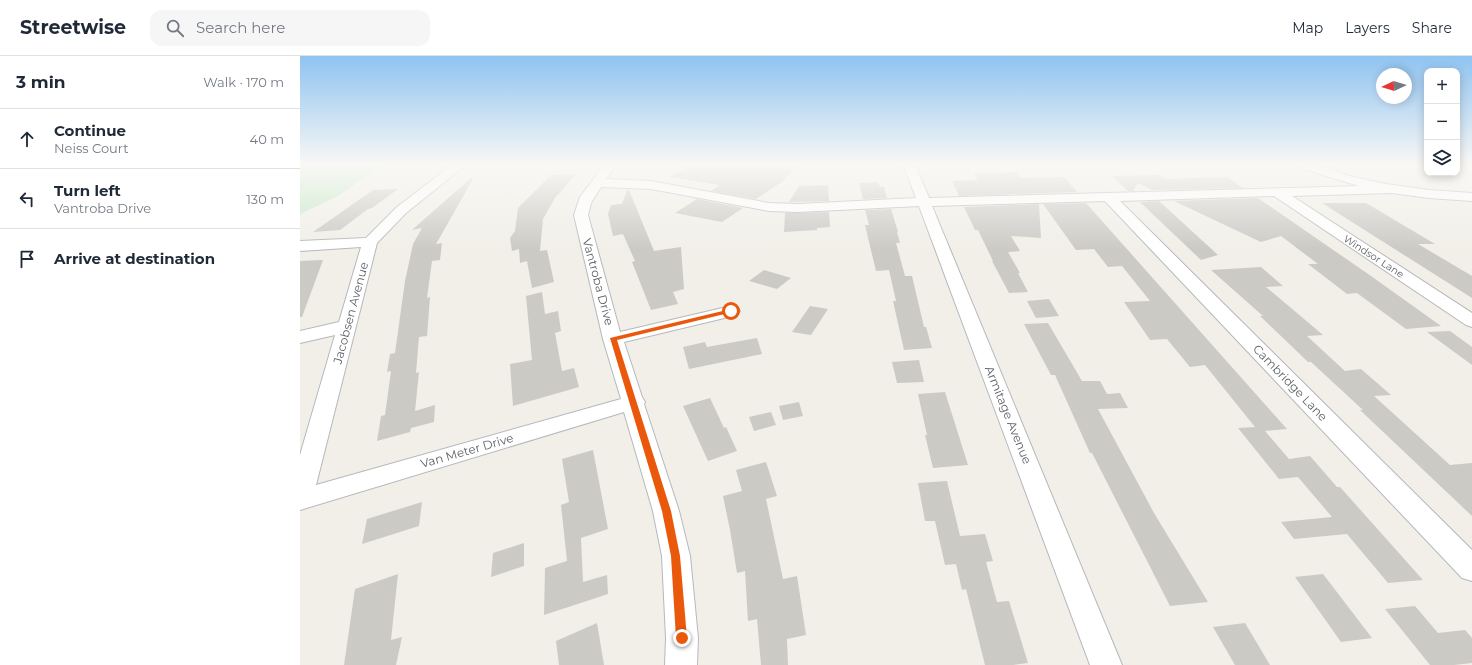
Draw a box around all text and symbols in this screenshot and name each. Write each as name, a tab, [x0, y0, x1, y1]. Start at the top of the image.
search box	[150, 10, 430, 46]
text: Streetwise	[20, 16, 126, 39]
icon: search	[164, 17, 186, 39]
text: Search here	[196, 18, 285, 37]
text: Map	[1292, 19, 1323, 37]
text: Layers	[1345, 19, 1390, 37]
text: Share	[1412, 19, 1452, 37]
north arrow	[1376, 68, 1412, 104]
map controls	[1424, 68, 1460, 176]
button: +	[1424, 68, 1460, 104]
text: 3 min	[16, 72, 66, 92]
text: Walk · 170 m	[203, 74, 284, 90]
button: −	[1424, 104, 1460, 140]
text: Continue	[54, 121, 126, 140]
icon: ahead	[16, 128, 38, 150]
text: 40 m	[250, 131, 284, 147]
text: Neiss Court	[54, 140, 129, 156]
button: layers	[1424, 140, 1460, 176]
text: Turn left	[54, 181, 121, 200]
icon: left	[16, 188, 38, 210]
text: 130 m	[246, 191, 284, 207]
text: Vantroba Drive	[54, 200, 151, 216]
street label: Windsor Lane	[1341, 232, 1406, 281]
street label: Vantroba Drive	[580, 237, 617, 327]
icon: arrive	[16, 248, 38, 270]
text: Arrive at destination	[54, 249, 215, 268]
street label: Jacobsen Avenue	[329, 260, 371, 367]
route start	[722, 302, 740, 320]
street label: Cambridge Lane	[1250, 341, 1331, 424]
street label: Armitage Avenue	[982, 363, 1035, 466]
street label: Van Meter Drive	[419, 430, 515, 471]
route end	[673, 629, 691, 647]

